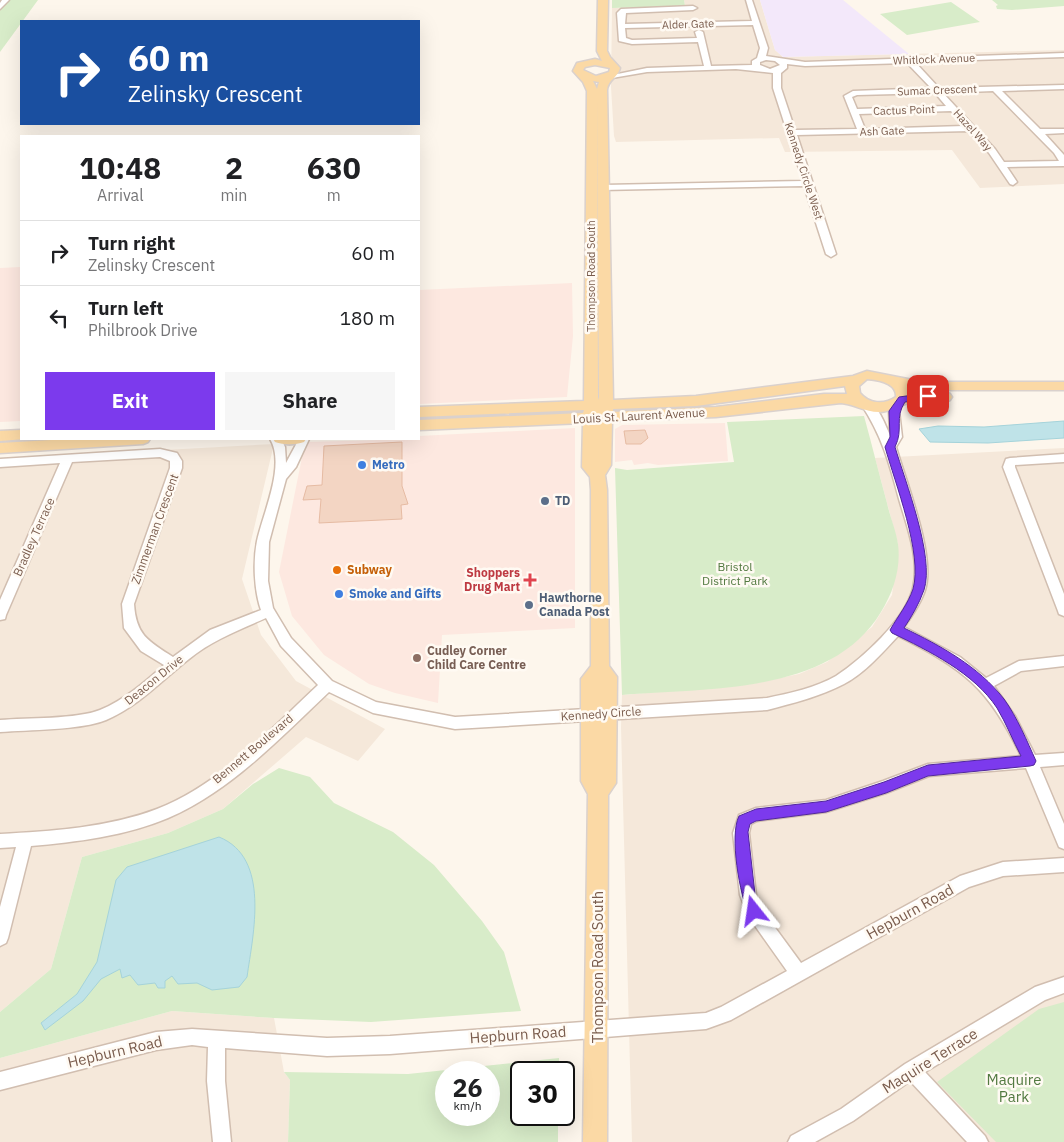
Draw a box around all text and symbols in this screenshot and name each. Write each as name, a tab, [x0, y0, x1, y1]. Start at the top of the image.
street label: Alder Gate	[662, 16, 714, 32]
text: 60 m	[128, 35, 210, 81]
icon: right	[45, 40, 110, 105]
street label: Whitlock Avenue	[893, 51, 975, 67]
text: Zelinsky Crescent	[128, 79, 303, 108]
street label: Sumac Crescent	[897, 82, 977, 98]
street label: Cactus Point	[873, 102, 935, 118]
street label: Hazel Way	[951, 106, 996, 154]
street label: Kennedy Circle West	[782, 121, 826, 221]
street label: Ash Gate	[859, 123, 905, 139]
text: 10:48	[79, 148, 161, 187]
text: 2	[225, 148, 243, 187]
text: 630	[307, 148, 361, 187]
text: Arrival	[97, 185, 144, 205]
text: min	[220, 185, 247, 205]
text: m	[327, 185, 341, 205]
street label: Thompson Road South	[584, 220, 598, 332]
text: Turn right	[88, 231, 175, 255]
icon: right	[45, 239, 73, 267]
text: 60 m	[351, 241, 395, 265]
text: Zelinsky Crescent	[88, 255, 215, 275]
text: Turn left	[88, 296, 164, 320]
icon: left	[45, 304, 73, 332]
text: 180 m	[340, 306, 395, 330]
text: Philbrook Drive	[88, 320, 197, 340]
button: Exit	[45, 372, 215, 430]
button: Share	[225, 372, 395, 430]
pin	[907, 375, 949, 417]
icon: arrive	[914, 382, 942, 410]
street label: Louis St. Laurent Avenue	[572, 405, 706, 426]
place label: Metro	[372, 457, 405, 472]
marker: Metro	[356, 459, 368, 471]
street label: Zimmerman Crescent	[128, 472, 181, 586]
place label: TD	[555, 493, 570, 508]
street label: Bradley Terrace	[9, 495, 58, 578]
marker: TD	[539, 495, 551, 507]
park label: Bristol District Park	[702, 559, 769, 588]
place label: Subway	[347, 562, 392, 577]
marker: Subway	[331, 564, 343, 576]
place label: Shoppers Drug Mart	[464, 565, 520, 594]
marker: Shoppers Drug Mart	[524, 574, 536, 586]
place label: Smoke and Gifts	[349, 586, 441, 601]
marker: Smoke and Gifts	[333, 588, 345, 600]
place label: Hawthorne Canada Post	[539, 590, 610, 619]
marker: Hawthorne Canada Post	[523, 599, 535, 611]
place label: Cudley Corner Child Care Centre	[427, 643, 526, 672]
street label: Deacon Drive	[121, 651, 186, 708]
marker: Cudley Corner Child Care Centre	[411, 652, 423, 664]
street label: Kennedy Circle	[560, 703, 642, 724]
street label: Bennett Boulevard	[209, 711, 296, 787]
street label: Hepburn Road	[863, 880, 957, 943]
position arrow	[727, 884, 779, 936]
street label: Thompson Road South	[588, 891, 607, 1043]
street label: Hepburn Road	[469, 1022, 567, 1047]
street label: Maquire Terrace	[879, 1024, 981, 1097]
street label: Hepburn Road	[66, 1031, 164, 1072]
speed limit sign: 30	[510, 1061, 575, 1126]
park label: Maquire Park	[987, 1070, 1041, 1106]
text: 26	[452, 1071, 483, 1104]
text: km/h	[453, 1098, 482, 1113]

